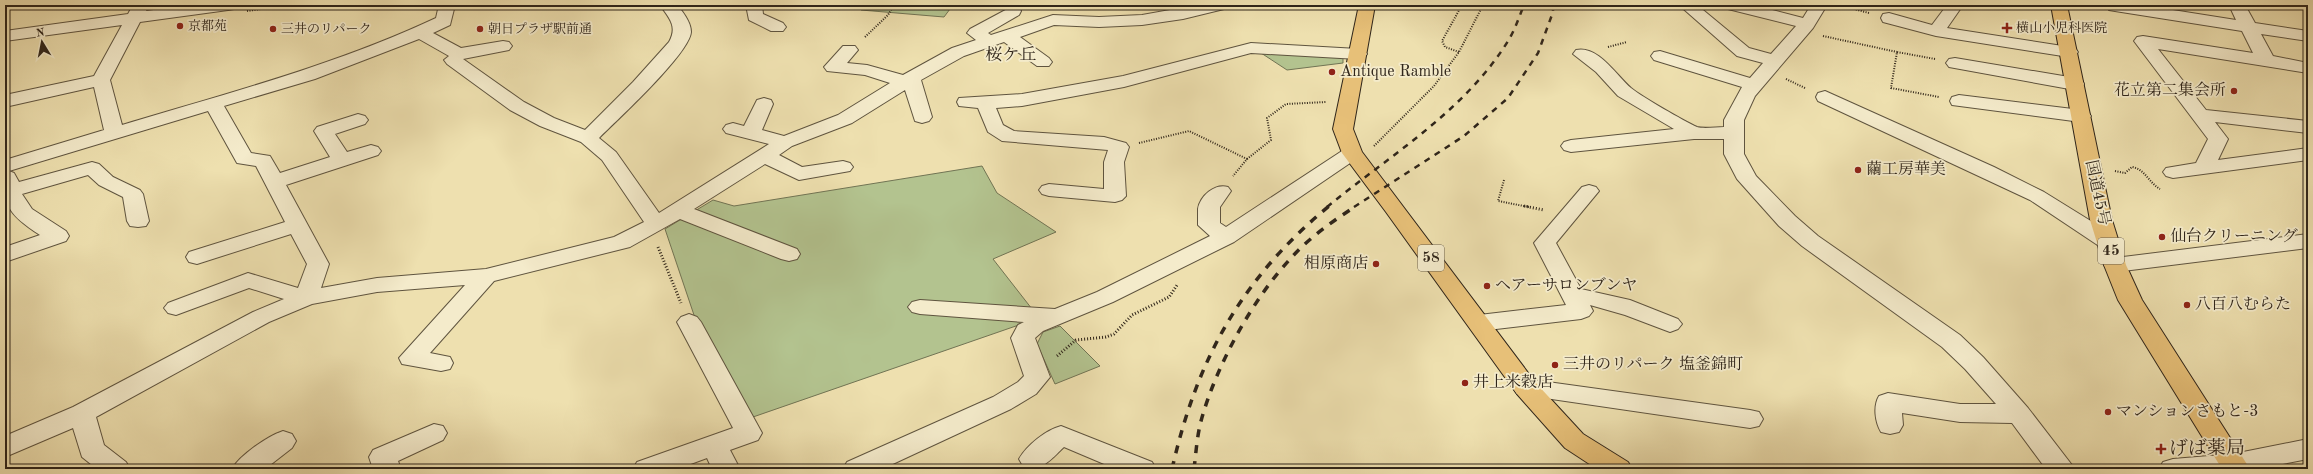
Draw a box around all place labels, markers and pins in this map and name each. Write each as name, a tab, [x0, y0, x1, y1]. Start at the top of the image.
place label: 京都苑	[188, 19, 227, 33]
marker: 京都苑	[175, 21, 185, 31]
place label: 横山小児科医院	[2016, 21, 2107, 35]
place label: 三井のリパーク	[281, 22, 372, 36]
place label: 朝日プラザ駅前通	[488, 22, 592, 36]
marker: 横山小児科医院	[2001, 22, 2013, 34]
marker: 三井のリパーク	[268, 24, 278, 34]
marker: 朝日プラザ駅前通	[475, 24, 485, 34]
place label: Antique Ramble	[1340, 64, 1451, 80]
marker: Antique Ramble	[1327, 67, 1337, 77]
place label: 花立第二集会所	[2114, 81, 2226, 99]
marker: 花立第二集会所	[2229, 86, 2239, 96]
place label: 繭工房華美	[1866, 160, 1946, 178]
marker: 繭工房華美	[1853, 165, 1863, 175]
place label: 仙台クリーニング	[2170, 227, 2298, 245]
marker: 仙台クリーニング	[2157, 232, 2167, 242]
place label: 相原商店	[1304, 254, 1368, 272]
marker: 相原商店	[1371, 259, 1381, 269]
place label: ヘアーサロンブンヤ	[1495, 277, 1637, 294]
marker: ヘアーサロンブンヤ	[1482, 281, 1492, 291]
place label: 八百八むらた	[2195, 295, 2291, 313]
marker: 八百八むらた	[2182, 300, 2192, 310]
place label: 三井のリパーク 塩釜錦町	[1563, 355, 1743, 373]
marker: 三井のリパーク 塩釜錦町	[1550, 360, 1560, 370]
place label: 井上米穀店	[1473, 373, 1553, 391]
marker: 井上米穀店	[1460, 378, 1470, 388]
place label: マンションさもと-3	[2116, 403, 2258, 420]
marker: マンションさもと-3	[2103, 407, 2113, 417]
place label: げば薬局	[2169, 438, 2245, 459]
marker: げば薬局	[2156, 444, 2166, 454]

